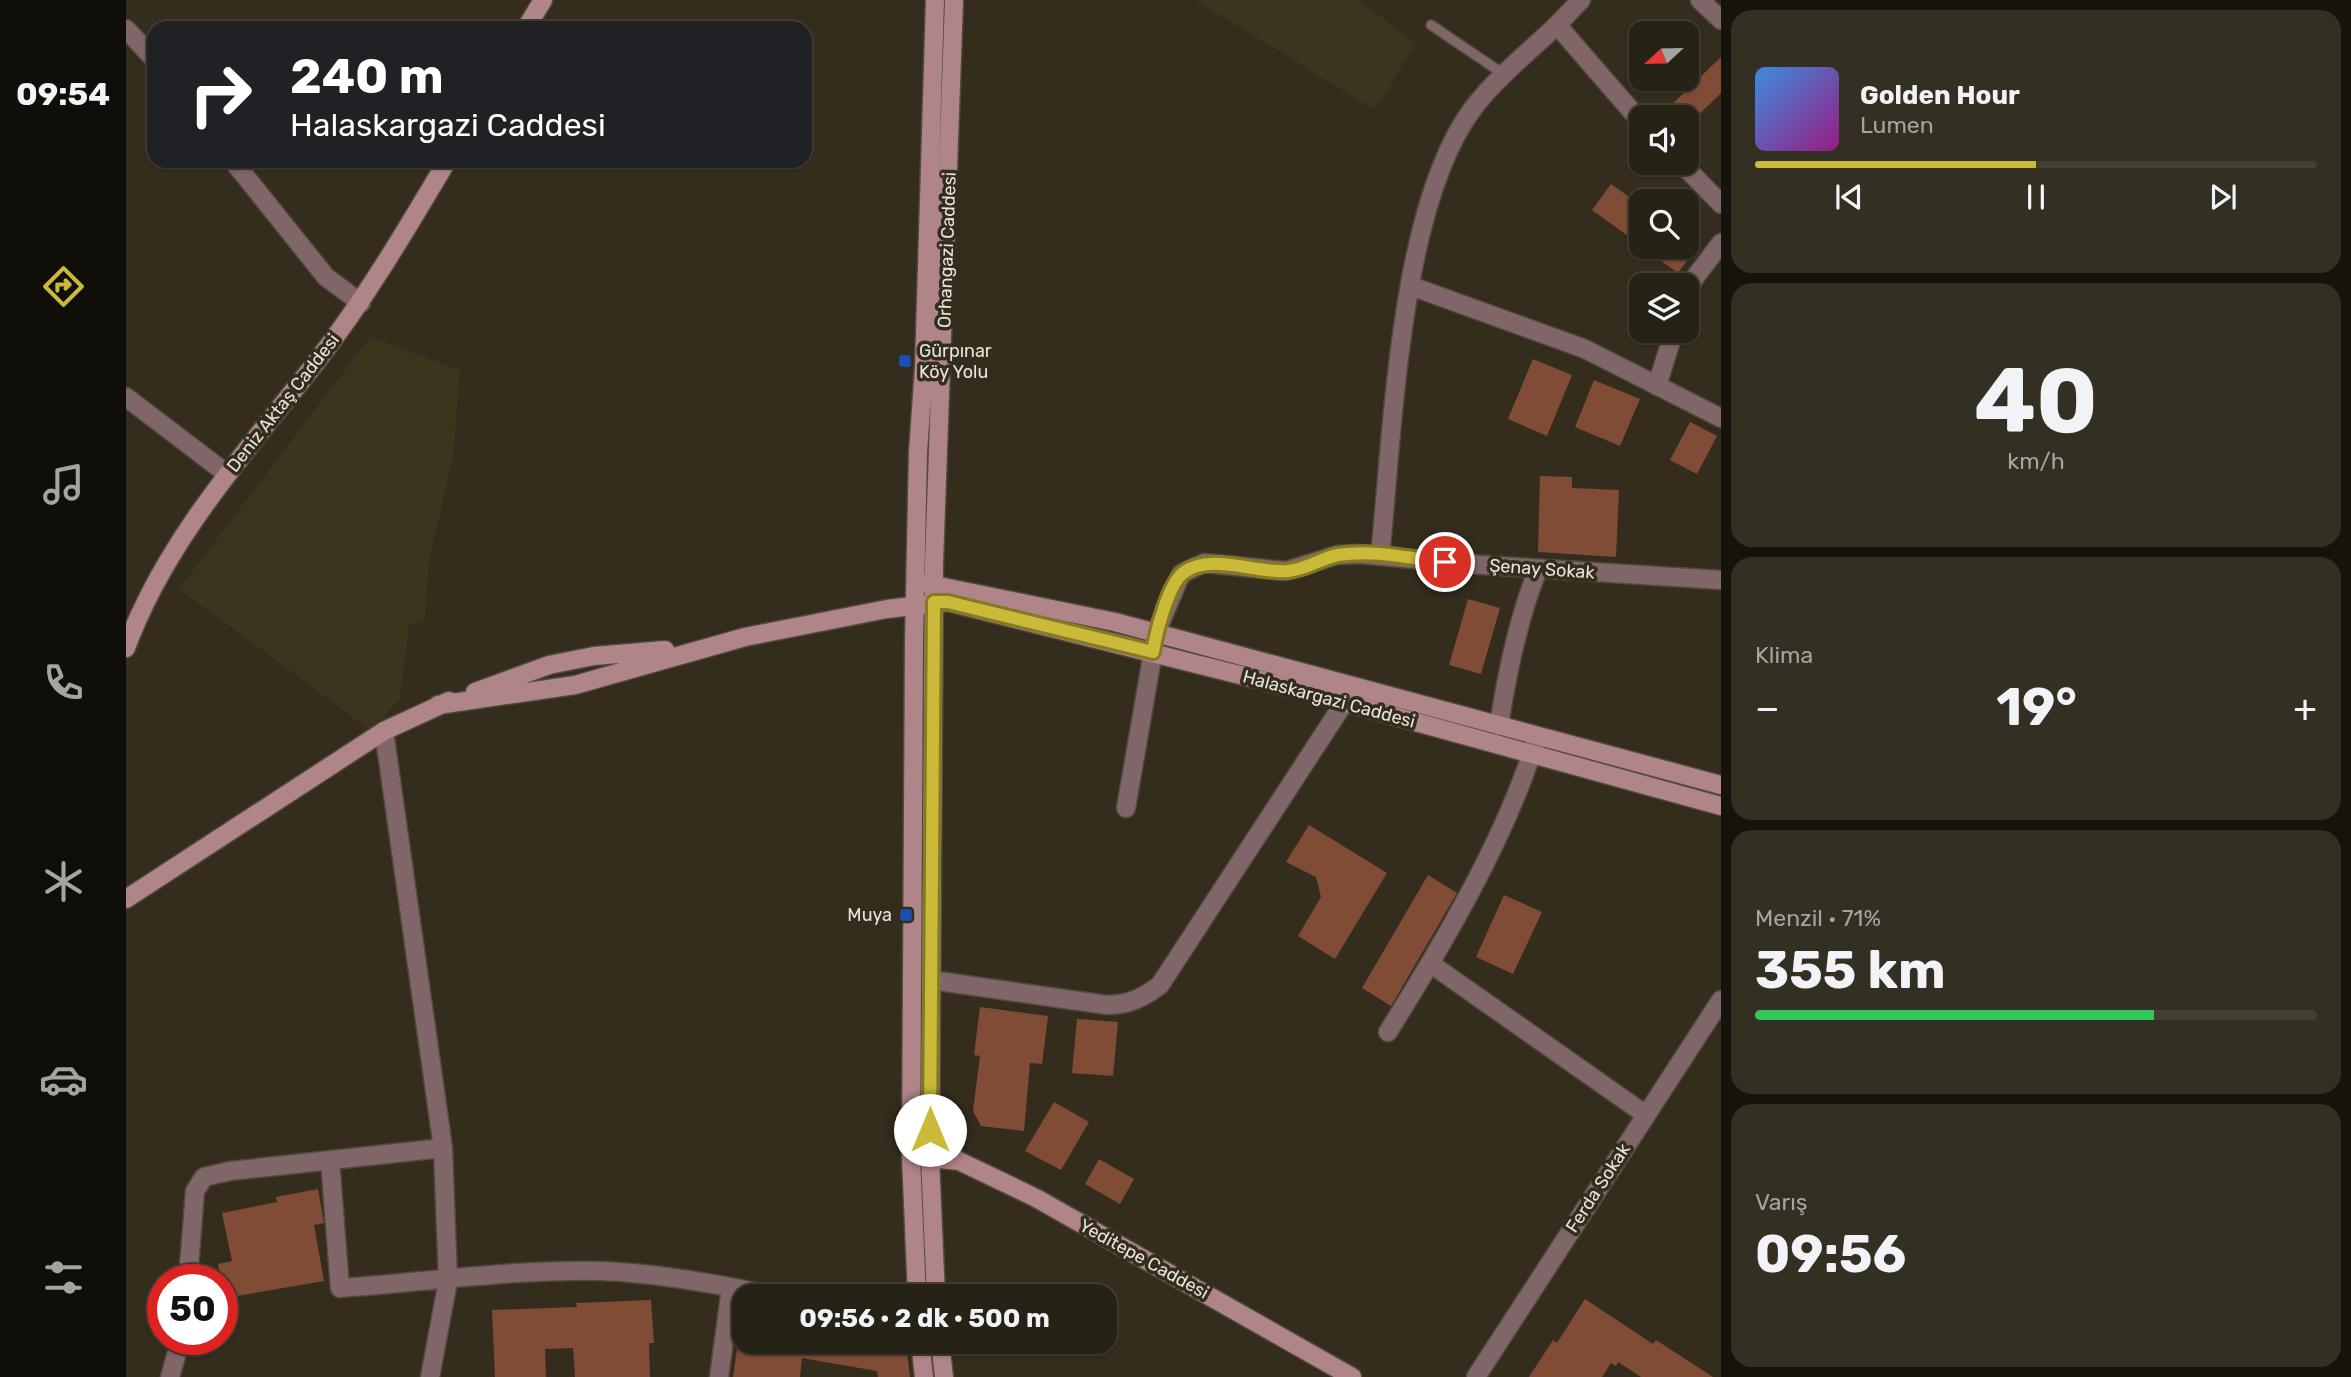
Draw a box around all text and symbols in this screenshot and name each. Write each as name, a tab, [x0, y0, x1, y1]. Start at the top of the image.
north arrow	[1629, 21, 1699, 91]
map controls	[1629, 21, 1699, 343]
text: 240 m	[290, 47, 444, 105]
icon: right	[175, 49, 266, 140]
text: 09:54	[16, 75, 110, 113]
text: Golden Hour	[1860, 80, 2020, 111]
button: sound	[1629, 105, 1699, 175]
text: Halaskargazi Caddesi	[290, 106, 606, 144]
text: Lumen	[1860, 111, 1934, 139]
street label: Orhangazi Caddesi	[933, 171, 961, 329]
icon: previous	[1830, 178, 1868, 216]
icon: pause	[2017, 178, 2055, 216]
icon: next	[2204, 178, 2242, 216]
button: search	[1629, 189, 1699, 259]
icon: directions	[39, 262, 88, 311]
button: layers	[1629, 273, 1699, 343]
street label: Deniz Aktaş Caddesi	[222, 329, 344, 477]
place label: Gürpınar Köy Yolu	[919, 340, 992, 383]
text: 40	[1974, 347, 2098, 455]
marker: Gürpınar Köy Yolu	[897, 353, 913, 369]
text: km/h	[2007, 447, 2065, 475]
icon: music	[39, 460, 88, 509]
pin	[1415, 532, 1475, 592]
icon: arrive	[1426, 543, 1464, 581]
street label: Şenay Sokak	[1489, 554, 1596, 584]
text: Klima	[1755, 641, 1813, 669]
icon: phone	[39, 658, 88, 707]
street label: Halaskargazi Caddesi	[1240, 665, 1418, 733]
text: 19°	[1996, 676, 2077, 738]
text: −	[1755, 685, 1780, 731]
text: +	[2293, 685, 2317, 731]
icon: climate	[39, 857, 88, 906]
place label: Muya	[847, 904, 892, 926]
text: Menzil · 71%	[1755, 904, 1881, 932]
marker: Muya	[898, 907, 914, 923]
text: 355 km	[1755, 939, 1946, 1001]
icon: car	[39, 1055, 88, 1104]
position arrow	[893, 1093, 967, 1167]
street label: Ferda Sokak	[1561, 1139, 1635, 1237]
text: Varış	[1755, 1188, 1808, 1216]
street label: Yeditepe Caddesi	[1075, 1214, 1213, 1304]
text: 09:56	[1755, 1223, 1906, 1285]
icon: filters	[39, 1253, 88, 1302]
speed limit sign: 50	[147, 1264, 238, 1355]
text: 09:56 · 2 dk · 500 m	[799, 1303, 1050, 1334]

